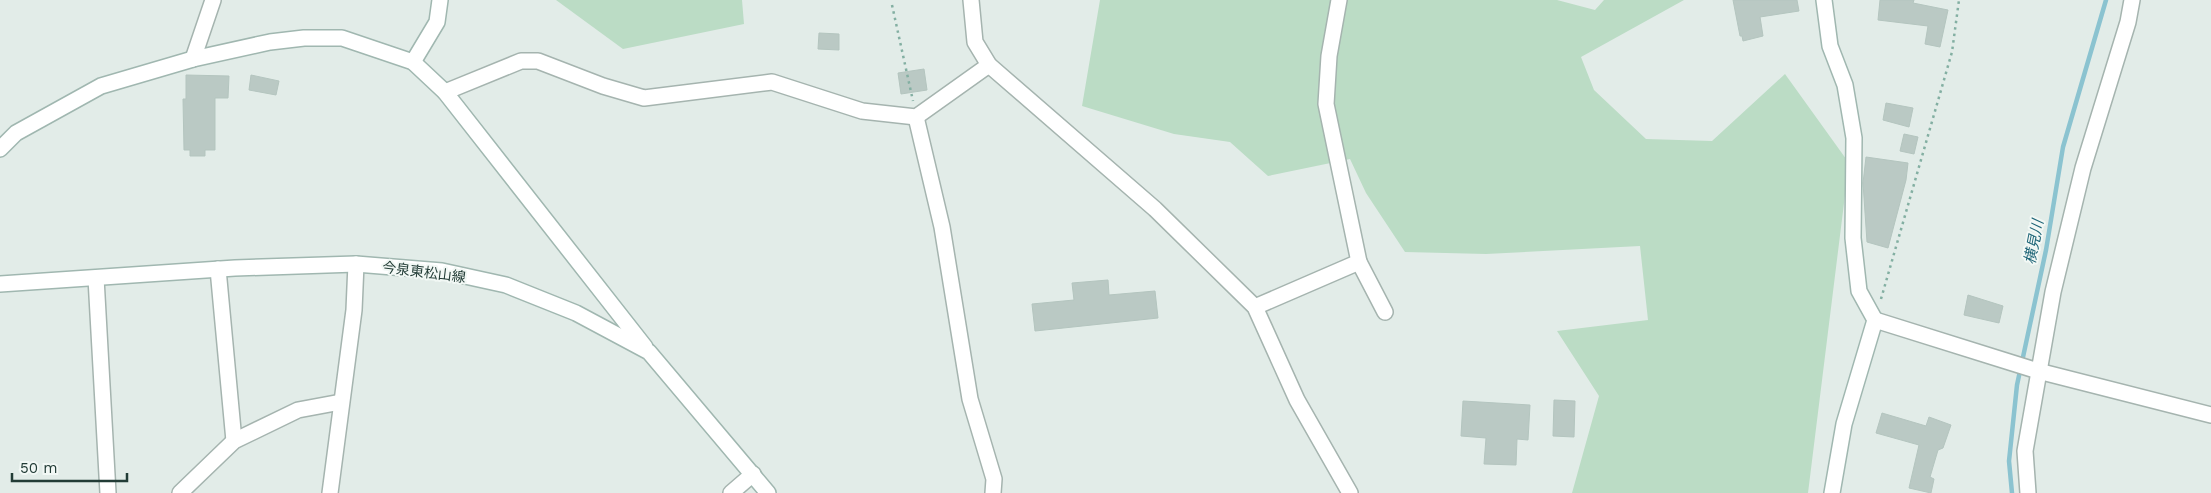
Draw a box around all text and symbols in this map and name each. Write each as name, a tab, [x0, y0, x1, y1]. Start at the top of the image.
water label: 横見川	[2021, 216, 2048, 266]
street label: 今泉東松山線	[381, 259, 467, 285]
scale bar	[12, 450, 128, 482]
text: 50 m	[20, 459, 57, 477]

